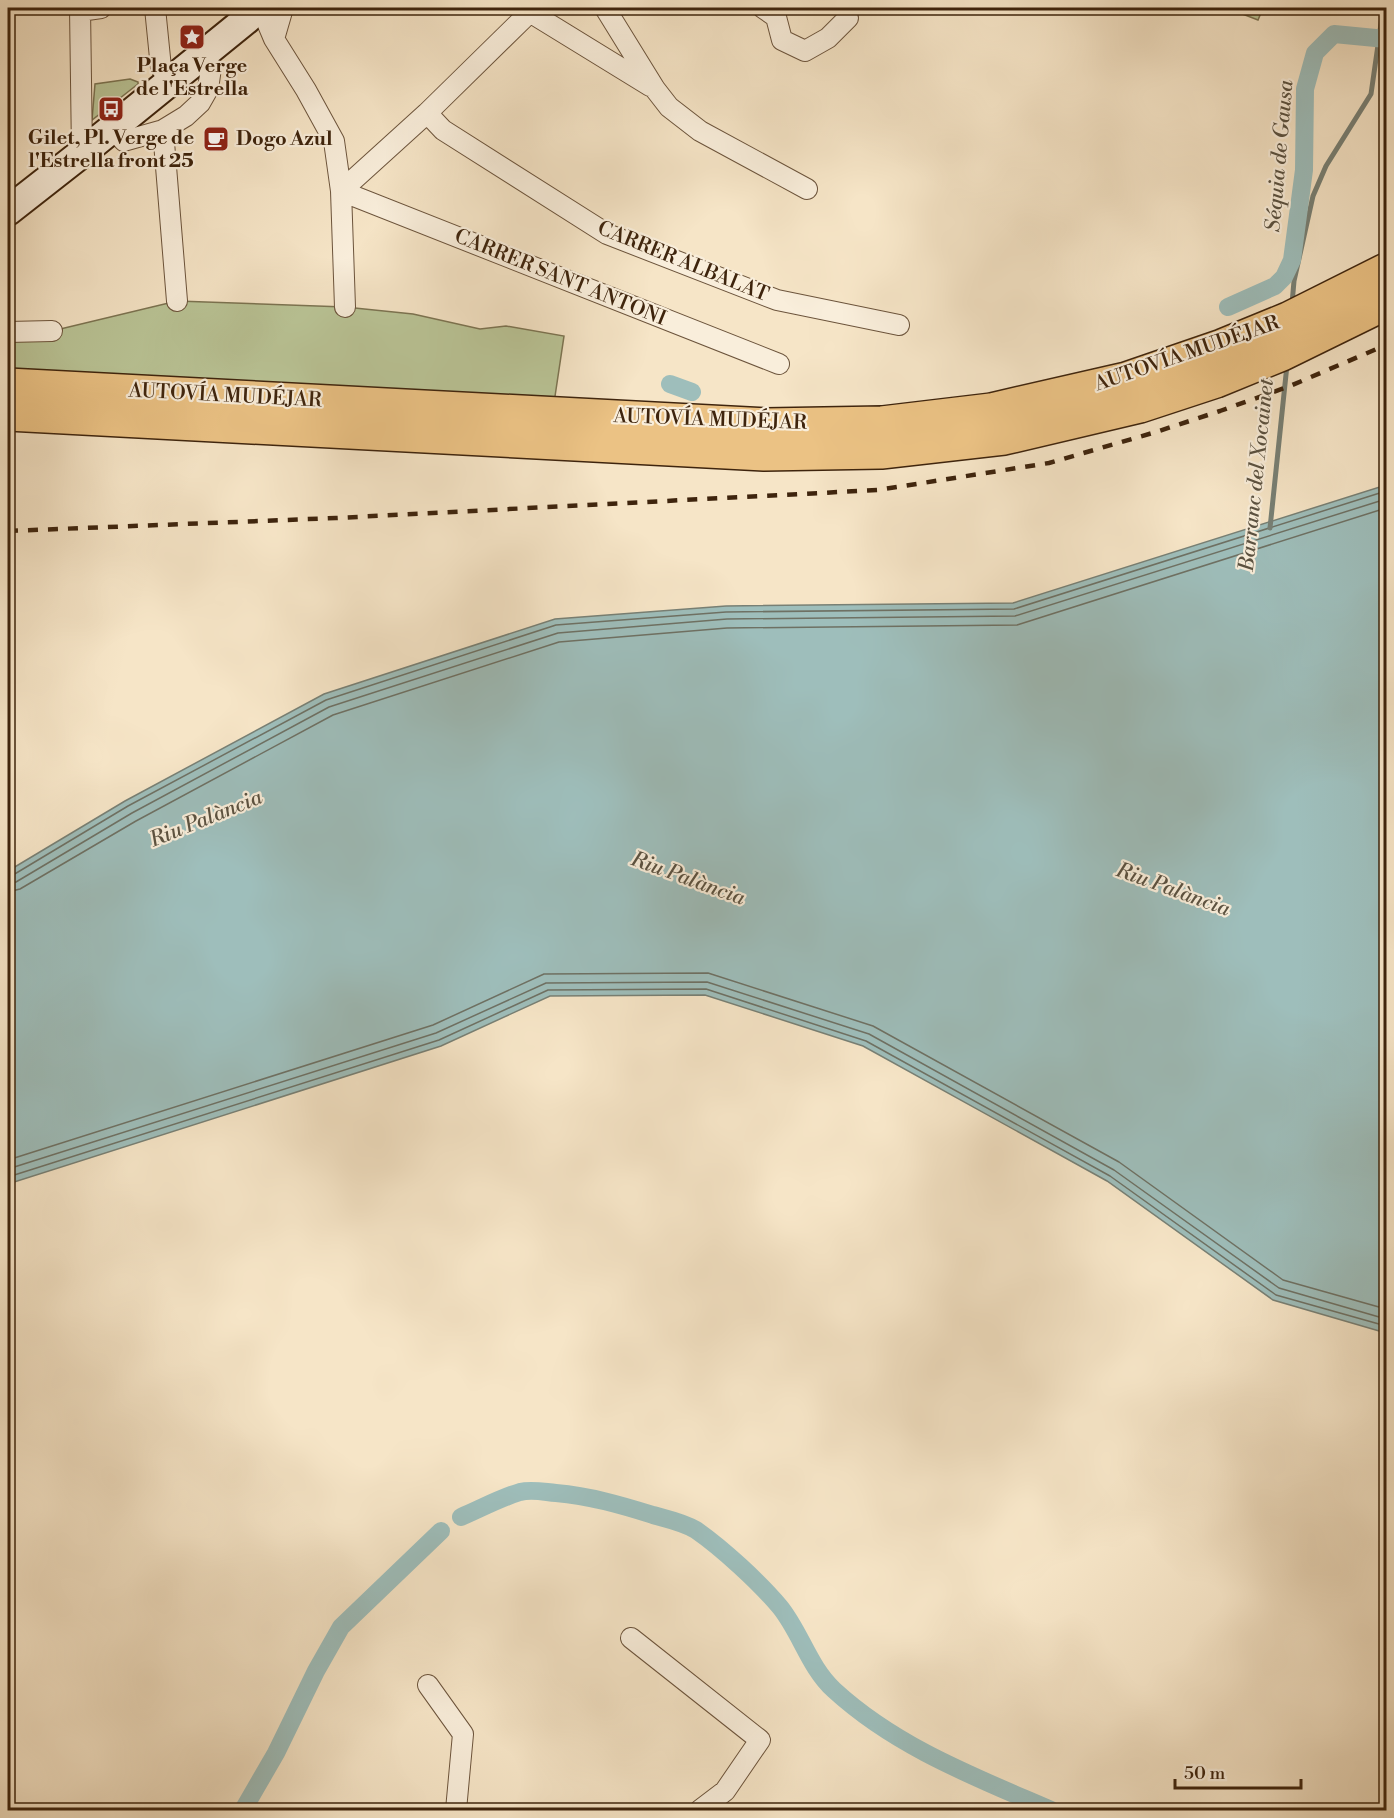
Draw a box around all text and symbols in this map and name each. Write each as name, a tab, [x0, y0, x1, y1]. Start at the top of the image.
place icon: Plaça Verge de l'Estrella	[177, 22, 207, 52]
place label: Plaça Verge de l'Estrella	[136, 54, 248, 102]
water label: Séquia de Gausa	[1260, 79, 1300, 233]
bus stop icon: Gilet, Pl. Verge de l'Estrella front 25	[96, 94, 126, 124]
cafe icon: Dogo Azul	[201, 124, 231, 154]
place label: Gilet, Pl. Verge de l'Estrella front 25	[28, 126, 194, 174]
place label: Dogo Azul	[236, 127, 333, 152]
street label: CARRER ALBALAT	[594, 216, 772, 308]
street label: CARRER SANT ANTONI	[451, 224, 670, 332]
street label: AUTOVÍA MUDÉJAR	[1090, 309, 1284, 398]
water label: Barranc del Xocainet	[1234, 376, 1280, 574]
street label: AUTOVÍA MUDÉJAR	[127, 377, 323, 414]
street label: AUTOVÍA MUDÉJAR	[612, 403, 808, 436]
water label: Riu Palància	[145, 784, 267, 854]
water label: Riu Palància	[626, 846, 749, 912]
water label: Riu Palància	[1111, 857, 1234, 923]
scale bar	[1175, 1752, 1301, 1790]
text: 50 m	[1184, 1762, 1226, 1785]

